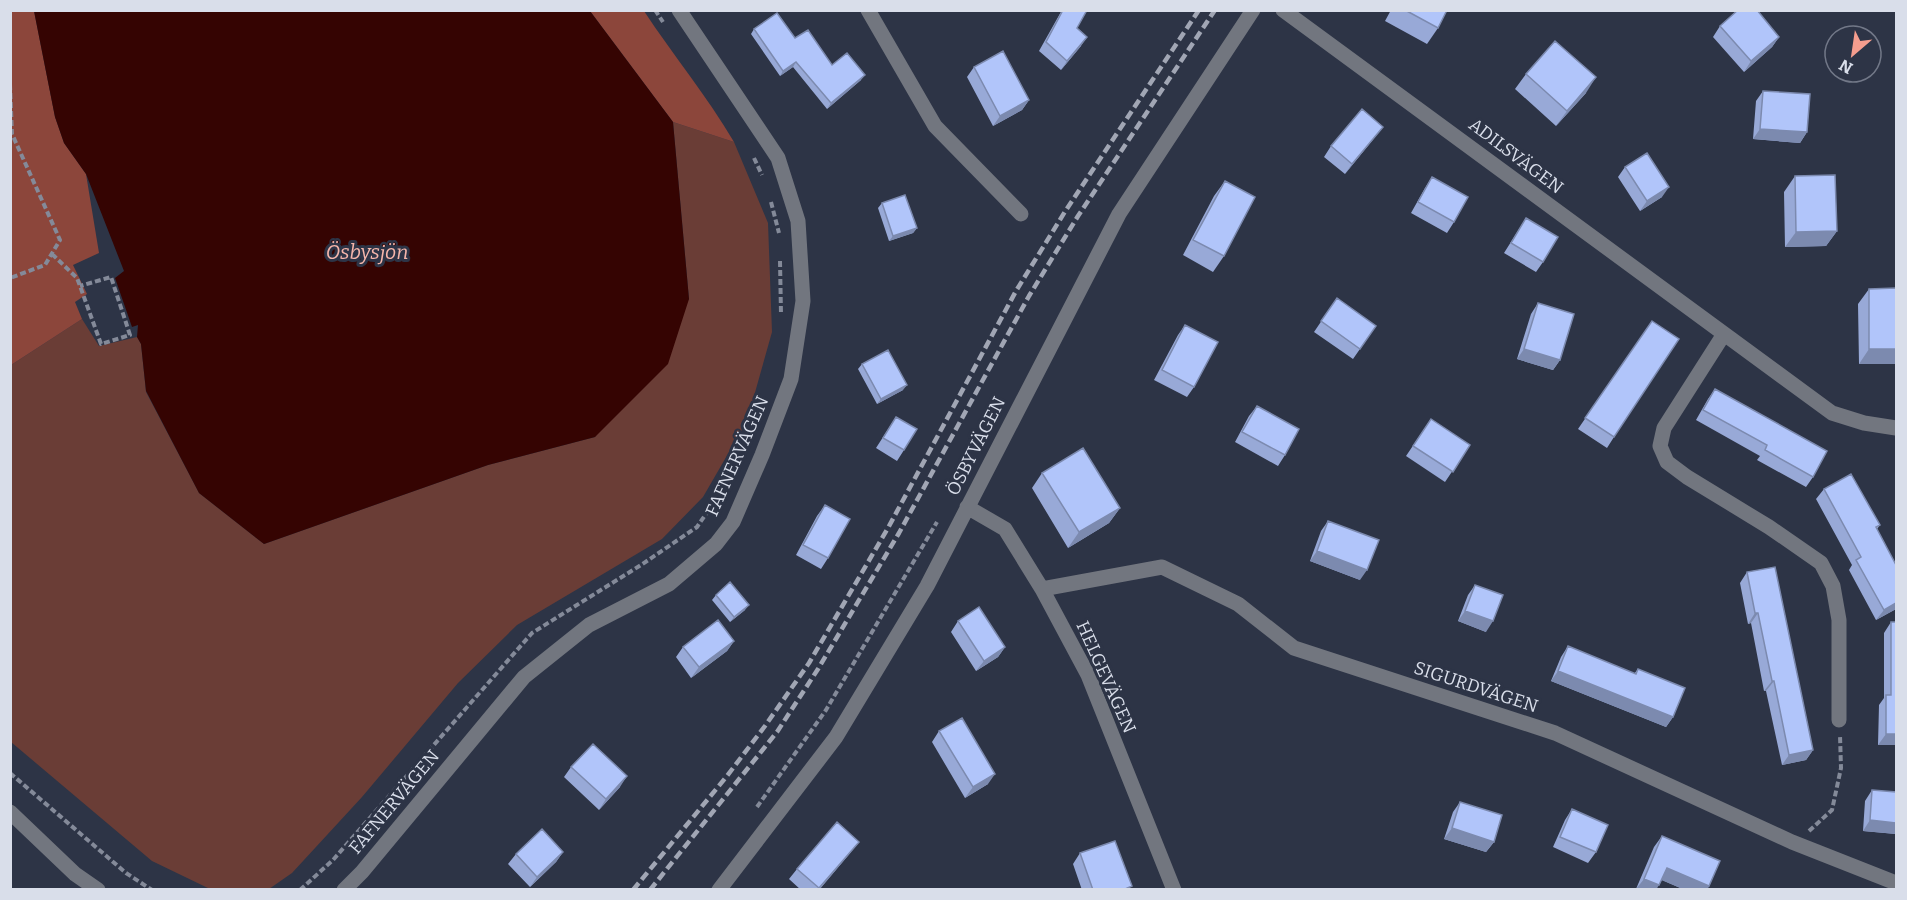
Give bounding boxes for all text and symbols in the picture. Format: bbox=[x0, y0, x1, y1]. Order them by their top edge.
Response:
north arrow bbox=[1823, 24, 1883, 84]
text: N bbox=[1836, 55, 1856, 78]
street label: ADILSVÄGEN bbox=[1465, 113, 1567, 199]
water label: Ösbysjön bbox=[326, 240, 408, 265]
street label: FAFNERVÄGEN bbox=[701, 393, 773, 519]
street label: ÖSBYVÄGEN bbox=[942, 393, 1010, 499]
street label: HELGEVÄGEN bbox=[1071, 617, 1141, 737]
street label: SIGURDVÄGEN bbox=[1411, 657, 1541, 717]
street label: FAFNERVÄGEN bbox=[344, 746, 444, 858]

